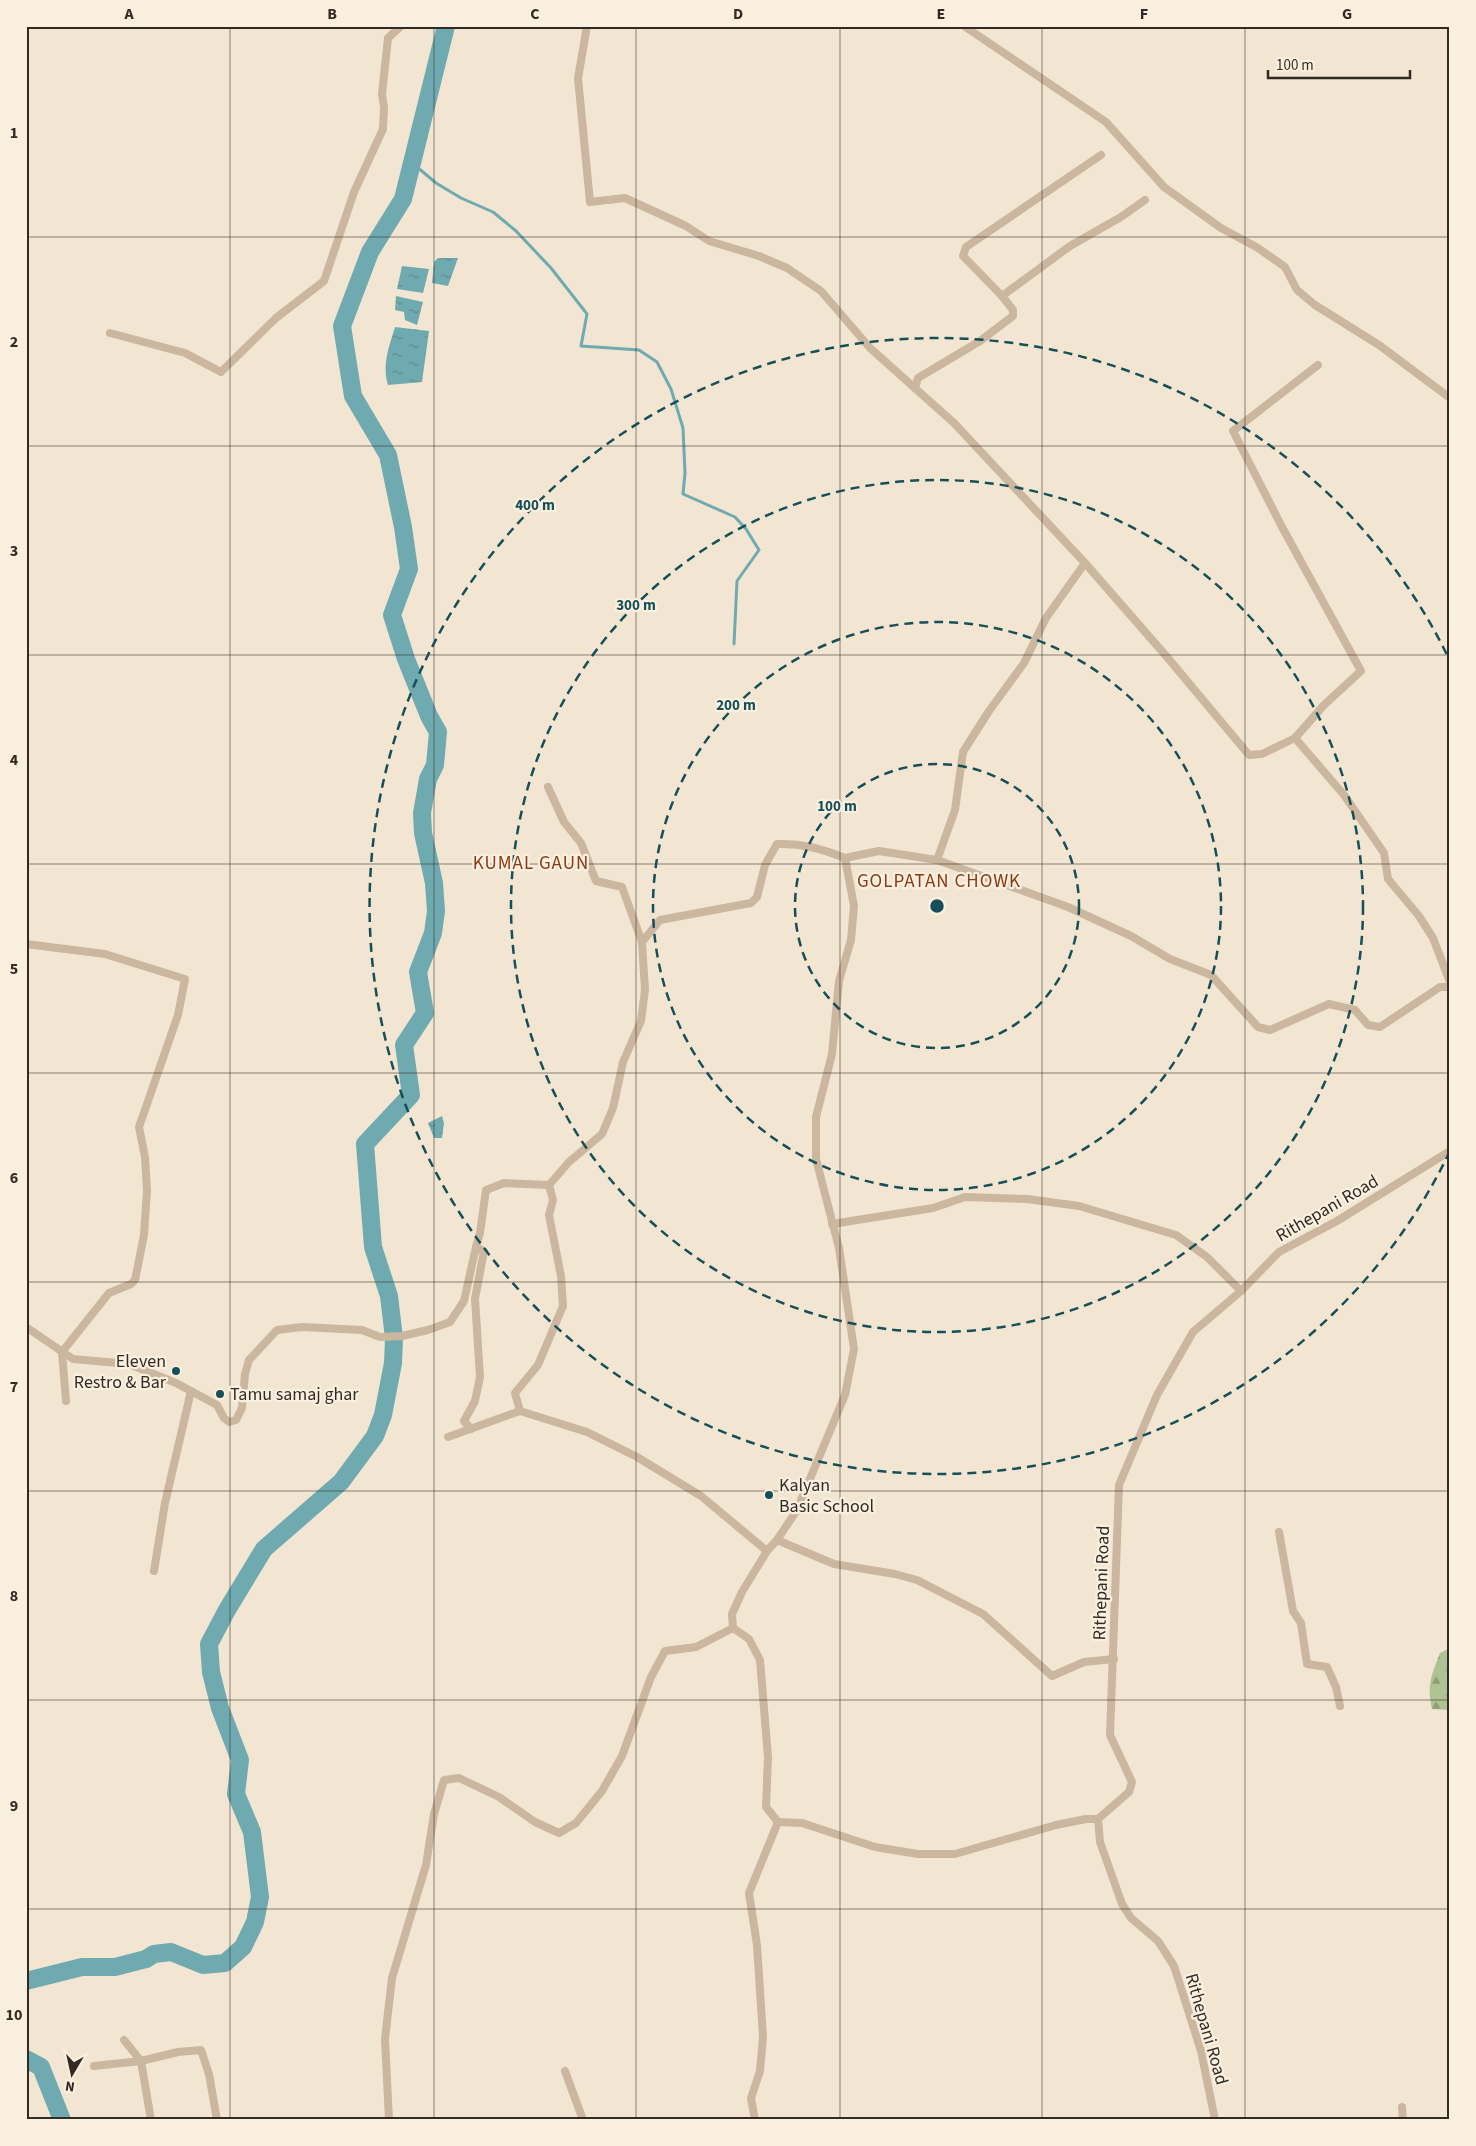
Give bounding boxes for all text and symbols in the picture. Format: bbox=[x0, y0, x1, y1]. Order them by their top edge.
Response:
text: A bbox=[123, 3, 134, 25]
text: B bbox=[327, 3, 337, 25]
text: C bbox=[530, 3, 540, 25]
text: D bbox=[733, 3, 743, 25]
text: E bbox=[937, 3, 945, 25]
text: F bbox=[1140, 3, 1148, 25]
text: G bbox=[1342, 3, 1352, 25]
scale bar bbox=[1268, 48, 1411, 80]
text: 100 m bbox=[1276, 55, 1314, 76]
text: 1 bbox=[10, 122, 18, 144]
text: 2 bbox=[10, 331, 18, 353]
text: 400 m bbox=[515, 495, 555, 516]
text: 3 bbox=[10, 540, 18, 562]
text: 300 m bbox=[616, 595, 656, 616]
text: 200 m bbox=[716, 695, 756, 716]
text: 4 bbox=[10, 749, 19, 771]
text: 100 m bbox=[817, 796, 857, 817]
district label: KUMAL GAUN bbox=[473, 850, 589, 877]
district label: GOLPATAN CHOWK bbox=[857, 868, 1021, 895]
centre of rings bbox=[928, 897, 946, 915]
text: 5 bbox=[10, 958, 18, 980]
text: 6 bbox=[10, 1167, 18, 1189]
street label: Rithepani Road bbox=[1271, 1169, 1383, 1248]
place label: Eleven Restro & Bar bbox=[74, 1349, 167, 1395]
marker: Eleven Restro & Bar bbox=[170, 1365, 182, 1377]
text: 7 bbox=[10, 1376, 18, 1398]
place label: Tamu samaj ghar bbox=[230, 1382, 359, 1407]
marker: Tamu samaj ghar bbox=[214, 1388, 226, 1400]
place label: Kalyan Basic School bbox=[779, 1473, 874, 1519]
marker: Kalyan Basic School bbox=[763, 1489, 775, 1501]
street label: Rithepani Road bbox=[1087, 1525, 1116, 1641]
text: 8 bbox=[10, 1585, 18, 1607]
text: 9 bbox=[10, 1795, 18, 1817]
street label: Rithepani Road bbox=[1179, 1971, 1234, 2088]
text: 10 bbox=[6, 2004, 22, 2026]
north arrow bbox=[48, 2048, 98, 2098]
text: N bbox=[64, 2075, 76, 2096]

